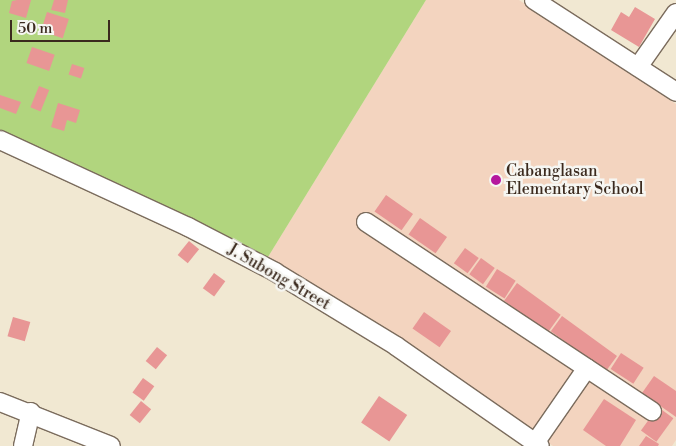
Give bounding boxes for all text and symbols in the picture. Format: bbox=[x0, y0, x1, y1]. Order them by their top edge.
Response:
scale bar bbox=[12, 10, 112, 42]
text: 50 m bbox=[18, 19, 52, 38]
place label: Cabanglasan Elementary School bbox=[506, 161, 643, 199]
marker: Cabanglasan Elementary School bbox=[490, 174, 502, 186]
street label: J. Subong Street bbox=[224, 240, 334, 314]

